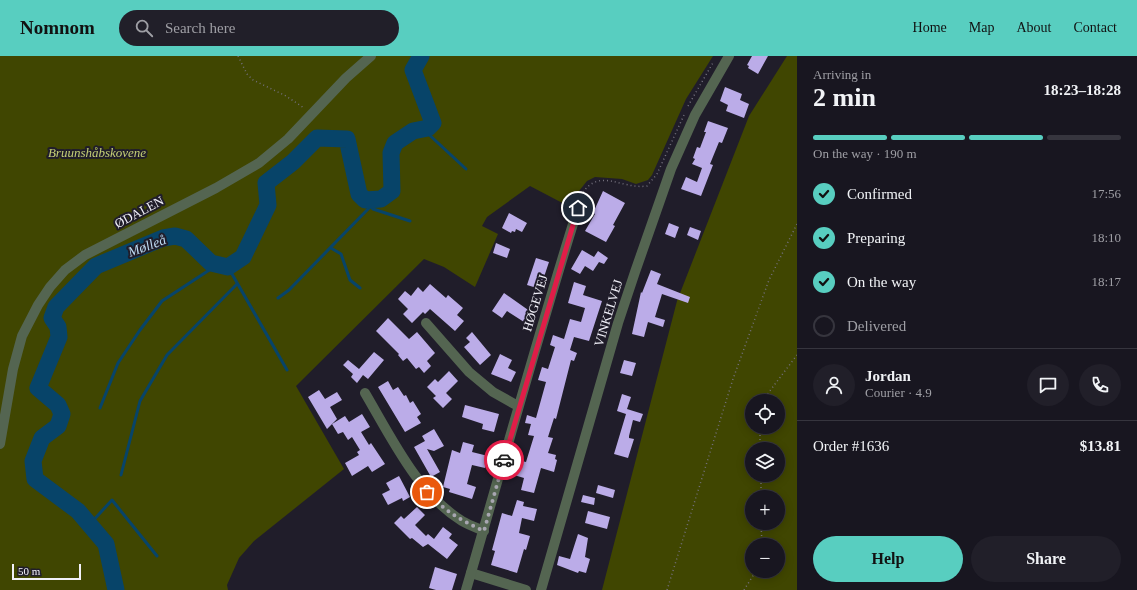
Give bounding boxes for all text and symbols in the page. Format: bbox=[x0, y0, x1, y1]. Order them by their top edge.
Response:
search box bbox=[119, 10, 399, 46]
text: Nomnom bbox=[20, 17, 95, 38]
icon: search bbox=[133, 17, 155, 39]
text: Search here bbox=[165, 20, 235, 36]
text: Home bbox=[913, 20, 947, 35]
text: Map bbox=[969, 20, 994, 35]
text: About bbox=[1016, 20, 1051, 35]
text: Contact bbox=[1073, 20, 1117, 35]
text: Arriving in bbox=[813, 67, 871, 82]
text: 18:23–18:28 bbox=[1044, 82, 1121, 98]
text: 2 min bbox=[813, 83, 876, 112]
park label: Bruunshåbskovene bbox=[48, 145, 146, 160]
text: On the way · 190 m bbox=[813, 146, 917, 161]
icon: check bbox=[813, 183, 835, 205]
text: Confirmed bbox=[847, 186, 912, 202]
text: 17:56 bbox=[1091, 186, 1121, 201]
pin bbox=[561, 191, 595, 225]
street label: ØDALEN bbox=[112, 193, 167, 231]
icon: home bbox=[567, 197, 589, 219]
icon: check bbox=[813, 227, 835, 249]
text: Preparing bbox=[847, 230, 905, 246]
text: 18:10 bbox=[1091, 230, 1121, 245]
water label: Mølleå bbox=[125, 232, 168, 260]
icon: check bbox=[813, 271, 835, 293]
street label: HØGEVEJ bbox=[519, 273, 551, 333]
text: On the way bbox=[847, 274, 916, 290]
text: 18:17 bbox=[1091, 274, 1121, 289]
street label: VINKELVEJ bbox=[591, 278, 625, 348]
text: Delivered bbox=[847, 318, 906, 334]
button: person bbox=[813, 364, 855, 406]
button: chat bbox=[1027, 364, 1069, 406]
button: phone bbox=[1079, 364, 1121, 406]
text: Jordan bbox=[865, 368, 911, 384]
text: Courier · 4.9 bbox=[865, 385, 932, 400]
map controls bbox=[745, 394, 785, 578]
button: locate bbox=[745, 394, 785, 434]
text: Order #1636 bbox=[813, 438, 889, 454]
text: $13.81 bbox=[1080, 438, 1121, 454]
courier bbox=[484, 440, 524, 480]
button: layers bbox=[745, 442, 785, 482]
icon: car bbox=[493, 449, 515, 471]
pin bbox=[410, 475, 444, 509]
icon: bag bbox=[416, 481, 438, 503]
button: + bbox=[745, 490, 785, 530]
button: Help bbox=[813, 536, 963, 582]
button: Share bbox=[971, 536, 1121, 582]
button: − bbox=[745, 538, 785, 578]
scale bar bbox=[12, 562, 81, 581]
text: 50 m bbox=[18, 565, 40, 577]

